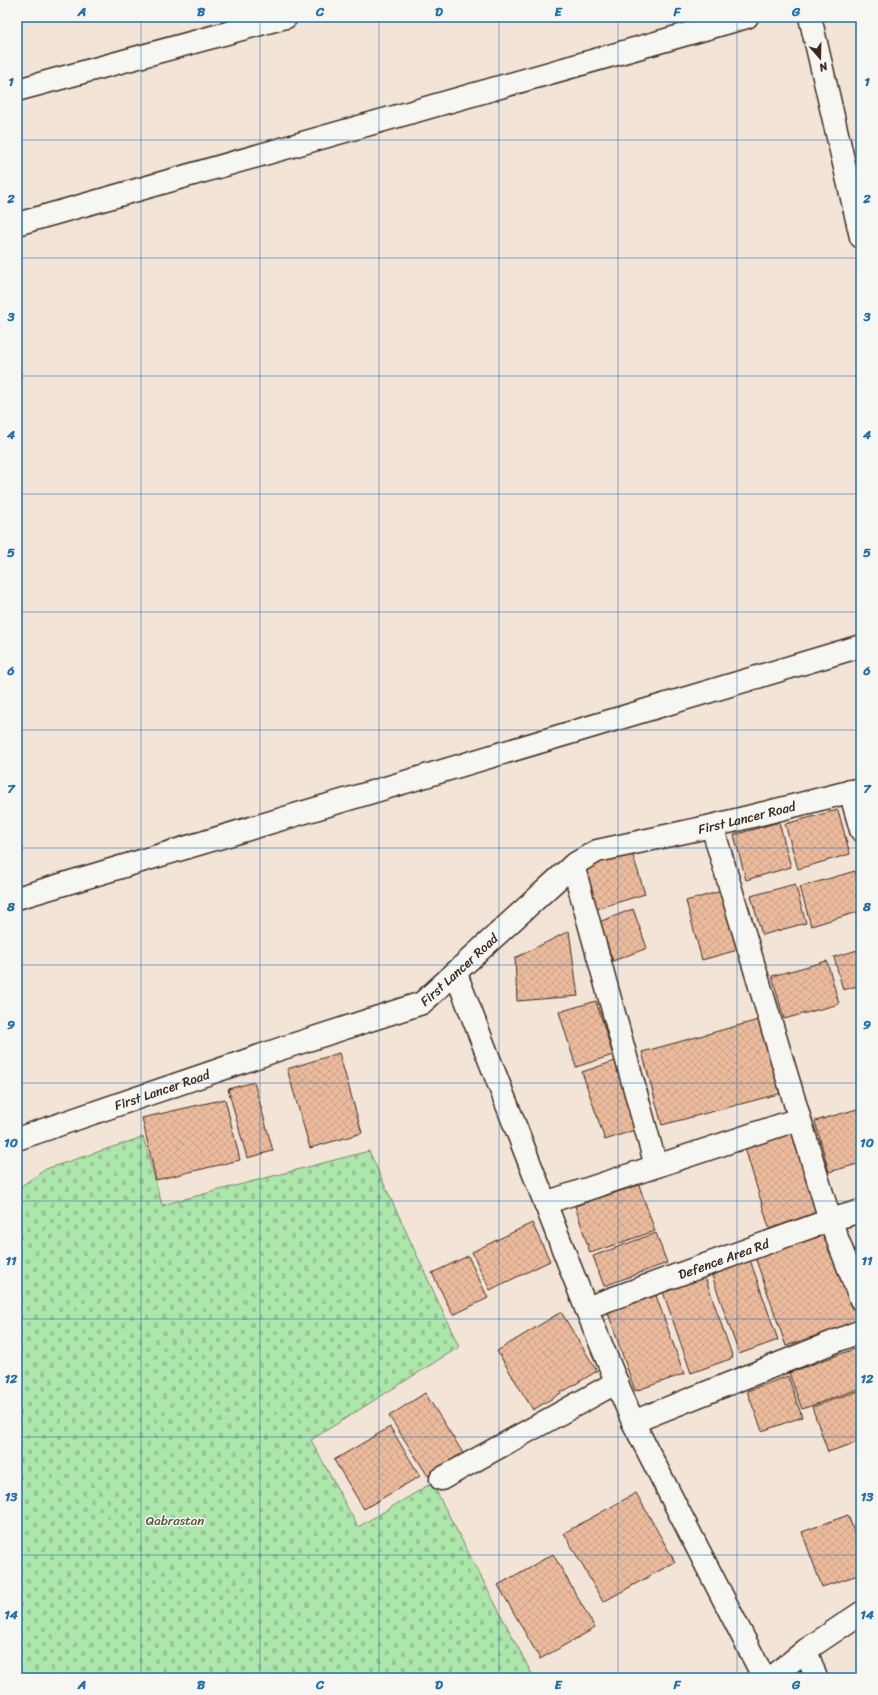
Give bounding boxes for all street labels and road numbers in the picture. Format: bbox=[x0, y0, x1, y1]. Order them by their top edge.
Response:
street label: First Lancer Road bbox=[696, 794, 799, 841]
street label: First Lancer Road bbox=[415, 927, 504, 1012]
street label: First Lancer Road bbox=[111, 1063, 214, 1117]
street label: Defence Area Rd bbox=[675, 1232, 773, 1286]

